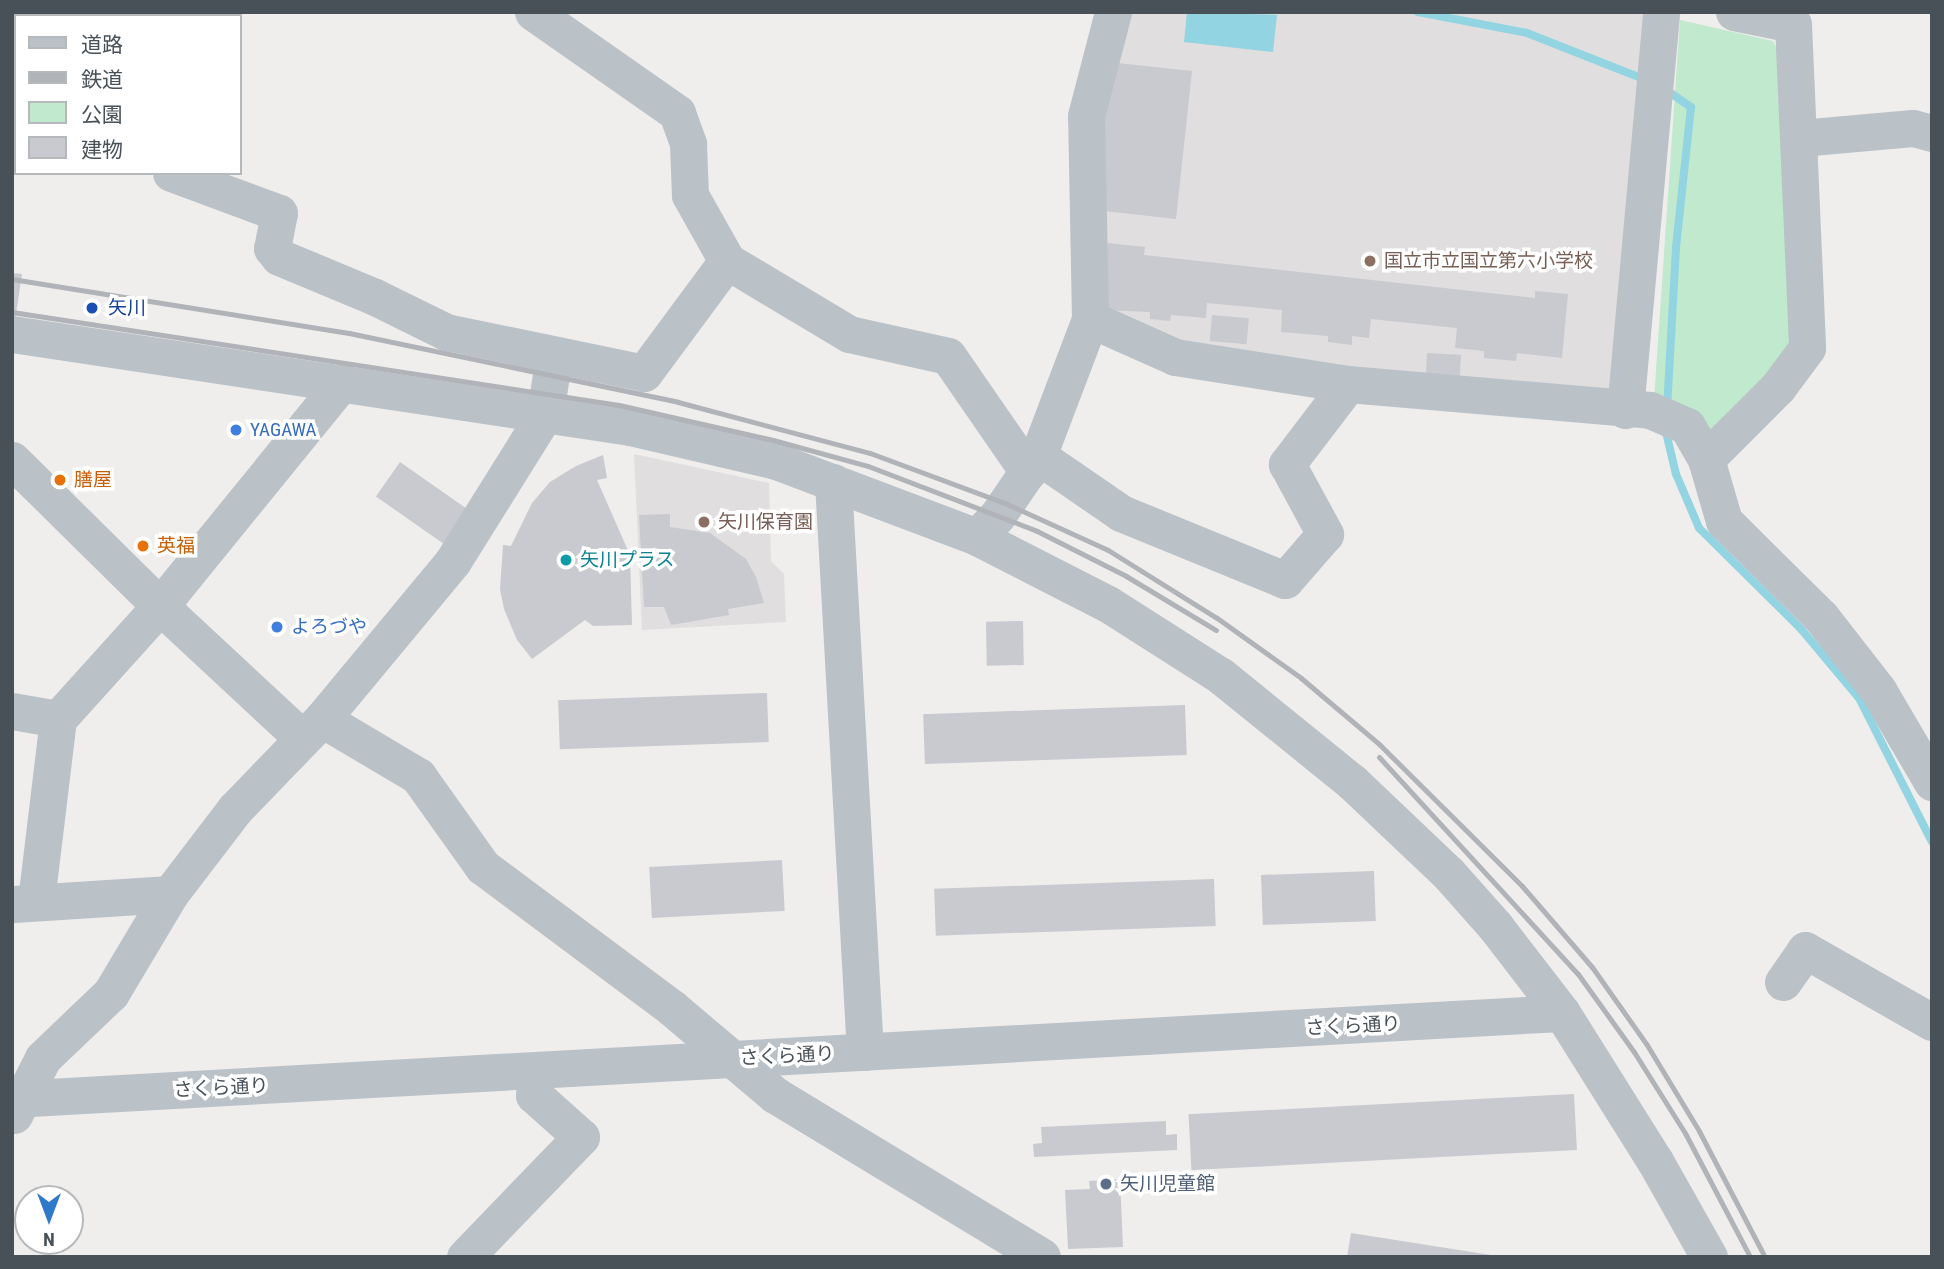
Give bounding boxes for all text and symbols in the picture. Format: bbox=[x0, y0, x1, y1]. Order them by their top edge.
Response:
legend bbox=[14, 14, 242, 175]
text: 道路 bbox=[81, 33, 123, 57]
text: 鉄道 bbox=[81, 68, 123, 92]
text: 公園 bbox=[81, 103, 123, 127]
text: 建物 bbox=[81, 138, 123, 162]
place label: 国立市立国立第六小学校 bbox=[1384, 250, 1593, 272]
marker: 国立市立国立第六小学校 bbox=[1362, 253, 1378, 269]
place label: 矢川 bbox=[108, 297, 146, 319]
marker: 矢川 bbox=[82, 298, 102, 318]
place label: YAGAWA bbox=[250, 419, 317, 441]
marker: YAGAWA bbox=[228, 422, 244, 438]
place label: 膳屋 bbox=[74, 469, 112, 491]
marker: 膳屋 bbox=[52, 472, 68, 488]
place label: 矢川保育園 bbox=[718, 511, 813, 533]
marker: 矢川保育園 bbox=[696, 514, 712, 530]
place label: 英福 bbox=[157, 535, 195, 557]
marker: 英福 bbox=[135, 538, 151, 554]
place label: 矢川プラス bbox=[580, 549, 675, 571]
marker: 矢川プラス bbox=[558, 552, 574, 568]
place label: よろづや bbox=[291, 616, 367, 638]
marker: よろづや bbox=[269, 619, 285, 635]
street label: さくら通り bbox=[1305, 1012, 1401, 1040]
street label: さくら通り bbox=[739, 1042, 835, 1070]
street label: さくら通り bbox=[173, 1074, 269, 1102]
place label: 矢川児童館 bbox=[1120, 1173, 1215, 1195]
marker: 矢川児童館 bbox=[1098, 1176, 1114, 1192]
north arrow bbox=[14, 1185, 84, 1255]
text: N bbox=[43, 1228, 55, 1251]

